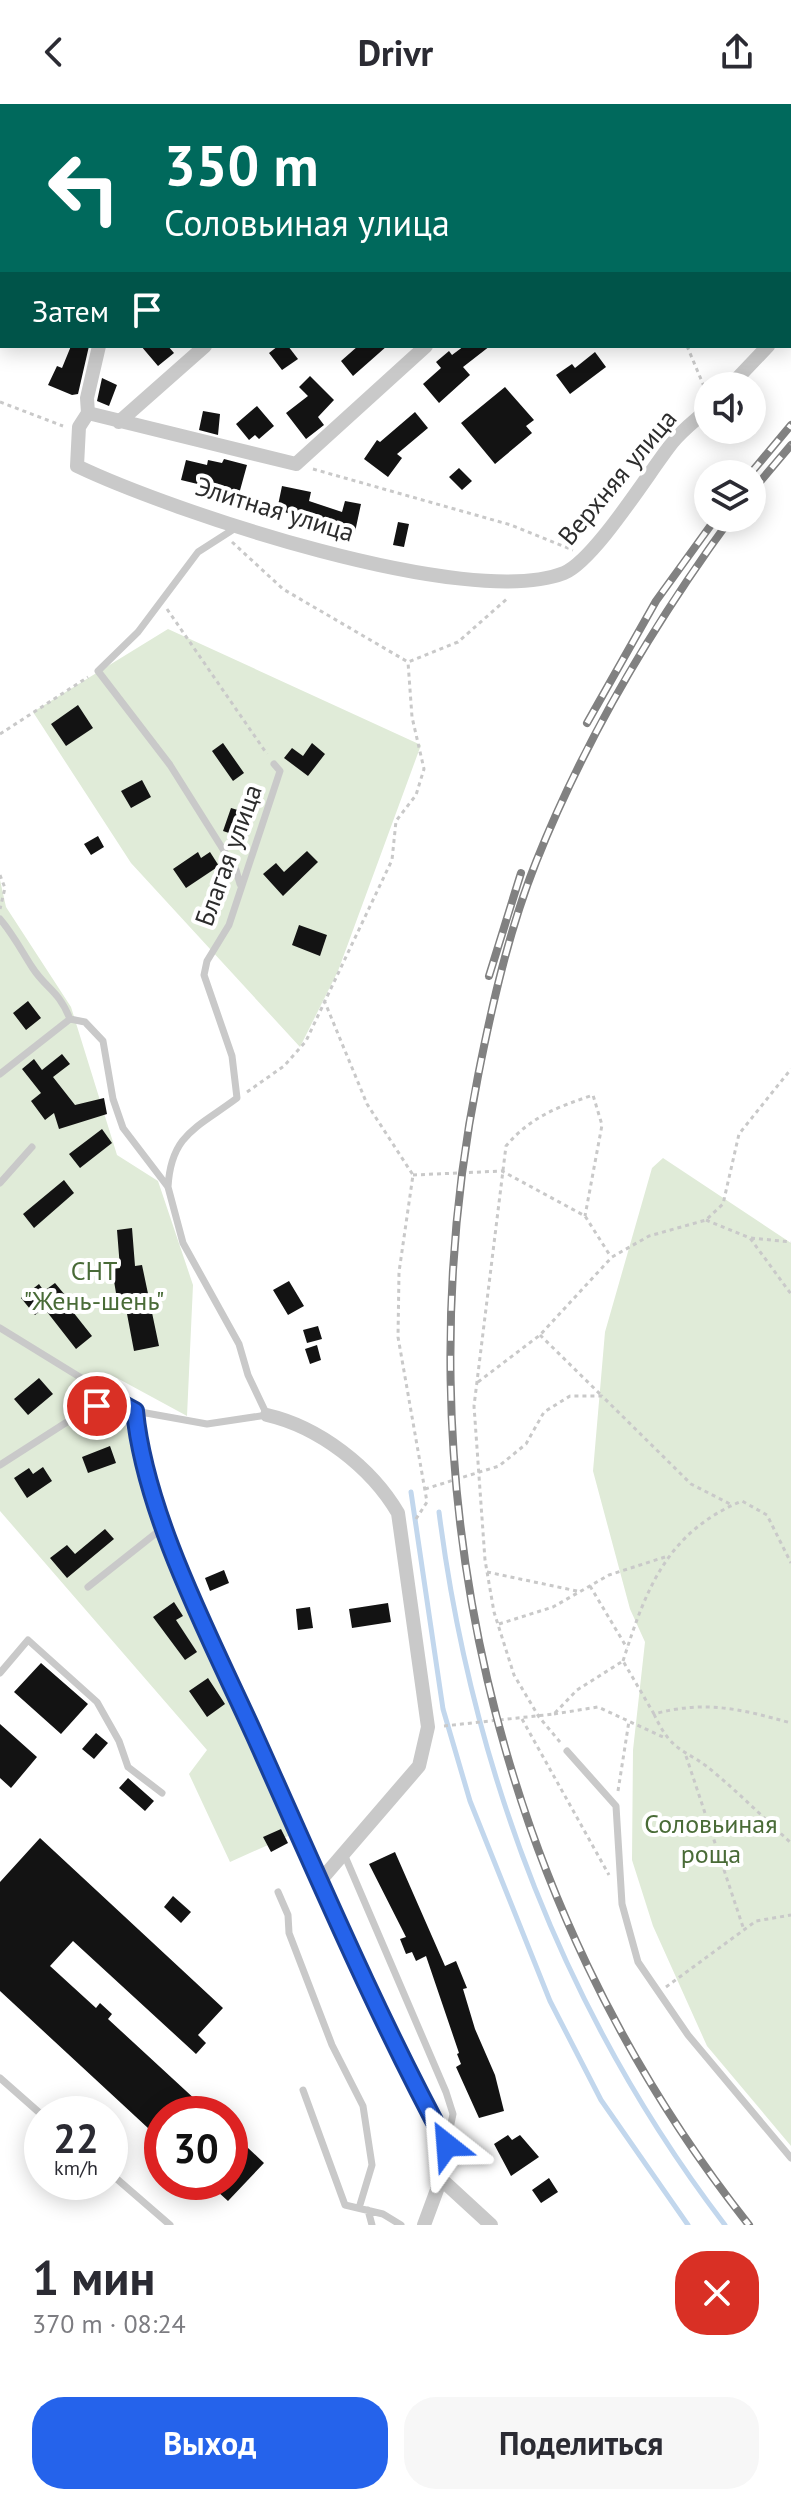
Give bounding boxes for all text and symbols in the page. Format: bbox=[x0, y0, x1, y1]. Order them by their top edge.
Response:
text: Drivr bbox=[358, 29, 433, 76]
icon: back bbox=[32, 30, 76, 74]
icon: share bbox=[715, 30, 759, 74]
text: 350 m bbox=[164, 129, 319, 201]
icon: left bbox=[32, 136, 136, 240]
text: Соловьиная улица bbox=[164, 199, 450, 246]
icon: arrive bbox=[125, 288, 169, 332]
text: Затем bbox=[32, 291, 109, 330]
map controls bbox=[694, 372, 766, 532]
button: sound bbox=[694, 372, 766, 444]
street label: Верхняя улица bbox=[551, 402, 683, 552]
button: layers bbox=[694, 460, 766, 532]
street label: Элитная улица bbox=[192, 469, 358, 549]
street label: Благая улица bbox=[187, 780, 269, 930]
park label: СНТ "Жень-шень" bbox=[24, 1254, 164, 1317]
pin bbox=[63, 1372, 131, 1440]
icon: arrive bbox=[75, 1384, 119, 1428]
park label: Соловьиная роща bbox=[644, 1807, 778, 1870]
speed limit sign: 30 bbox=[144, 2096, 248, 2200]
position arrow bbox=[405, 2103, 489, 2187]
text: 22 bbox=[53, 2112, 99, 2164]
text: km/h bbox=[54, 2155, 98, 2181]
text: 1 мин bbox=[32, 2246, 155, 2308]
button: close bbox=[675, 2251, 759, 2335]
text: 370 m · 08:24 bbox=[32, 2307, 186, 2340]
button: Выход bbox=[32, 2397, 388, 2489]
button: Поделиться bbox=[404, 2397, 759, 2489]

